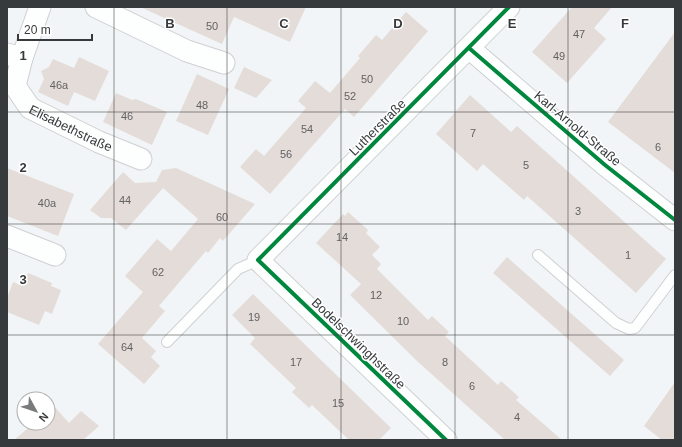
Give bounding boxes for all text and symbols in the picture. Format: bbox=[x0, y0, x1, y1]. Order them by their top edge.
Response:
scale bar bbox=[18, 16, 92, 42]
text: B bbox=[165, 16, 175, 31]
text: C bbox=[279, 16, 289, 31]
text: D bbox=[393, 16, 403, 31]
text: E bbox=[508, 16, 517, 31]
text: F bbox=[621, 16, 629, 31]
house number: 50 bbox=[206, 20, 218, 32]
text: 20 m bbox=[24, 23, 51, 37]
house number: 47 bbox=[573, 28, 585, 40]
text: 1 bbox=[19, 48, 27, 63]
house number: 49 bbox=[553, 50, 565, 62]
house number: 50 bbox=[361, 73, 373, 85]
house number: 46a bbox=[50, 79, 69, 91]
street label: Karl-Arnold-Straße bbox=[531, 88, 624, 169]
house number: 52 bbox=[344, 90, 356, 102]
street label: Lutherstraße bbox=[346, 96, 409, 159]
house number: 48 bbox=[196, 99, 208, 111]
street label: Elisabethstraße bbox=[27, 102, 114, 155]
house number: 46 bbox=[121, 110, 133, 122]
house number: 54 bbox=[301, 123, 313, 135]
house number: 7 bbox=[470, 127, 476, 139]
house number: 6 bbox=[655, 141, 661, 153]
house number: 56 bbox=[280, 148, 292, 160]
house number: 5 bbox=[523, 159, 529, 171]
text: 2 bbox=[19, 160, 27, 175]
house number: 44 bbox=[119, 194, 131, 206]
house number: 40a bbox=[38, 197, 57, 209]
house number: 3 bbox=[575, 205, 581, 217]
house number: 60 bbox=[216, 211, 228, 223]
house number: 14 bbox=[336, 231, 348, 243]
house number: 1 bbox=[625, 249, 631, 261]
house number: 62 bbox=[152, 266, 164, 278]
text: 3 bbox=[19, 272, 27, 287]
house number: 12 bbox=[370, 289, 382, 301]
street label: Bodelschwinghstraße bbox=[309, 295, 409, 392]
house number: 19 bbox=[248, 311, 260, 323]
house number: 10 bbox=[397, 315, 409, 327]
house number: 64 bbox=[121, 341, 133, 353]
house number: 17 bbox=[290, 356, 302, 368]
house number: 8 bbox=[442, 356, 448, 368]
house number: 6 bbox=[469, 380, 475, 392]
north arrow bbox=[16, 391, 56, 431]
house number: 15 bbox=[332, 397, 344, 409]
text: N bbox=[36, 411, 51, 424]
house number: 4 bbox=[514, 411, 520, 423]

